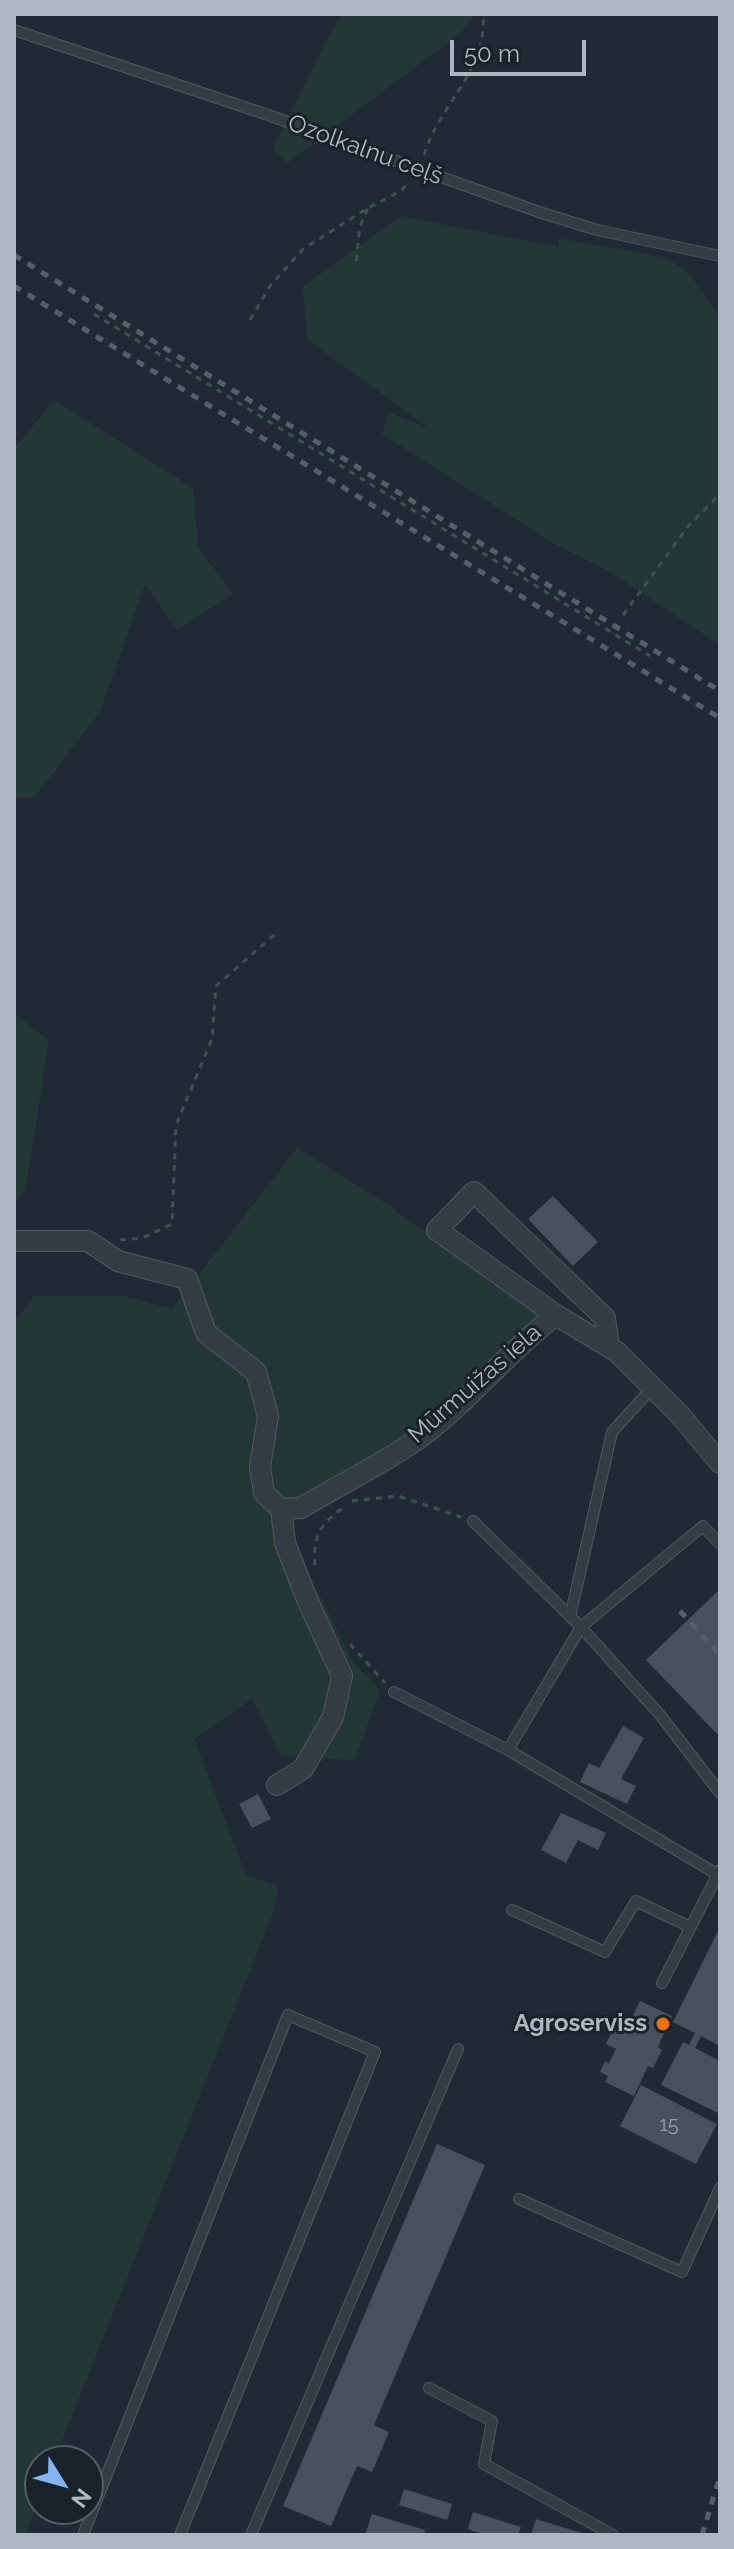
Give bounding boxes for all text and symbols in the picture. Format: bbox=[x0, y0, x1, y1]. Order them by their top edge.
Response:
scale bar bbox=[454, 24, 590, 74]
text: 50 m bbox=[464, 39, 520, 68]
street label: Ozolkalnu ceļš bbox=[284, 109, 446, 191]
street label: Mūrmuižas iela bbox=[403, 1318, 547, 1450]
place label: Agroserviss bbox=[514, 2010, 647, 2038]
marker: Agroserviss bbox=[654, 2015, 672, 2033]
house number: 15 bbox=[659, 2113, 679, 2137]
north arrow bbox=[24, 2445, 104, 2525]
text: N bbox=[66, 2484, 97, 2513]

